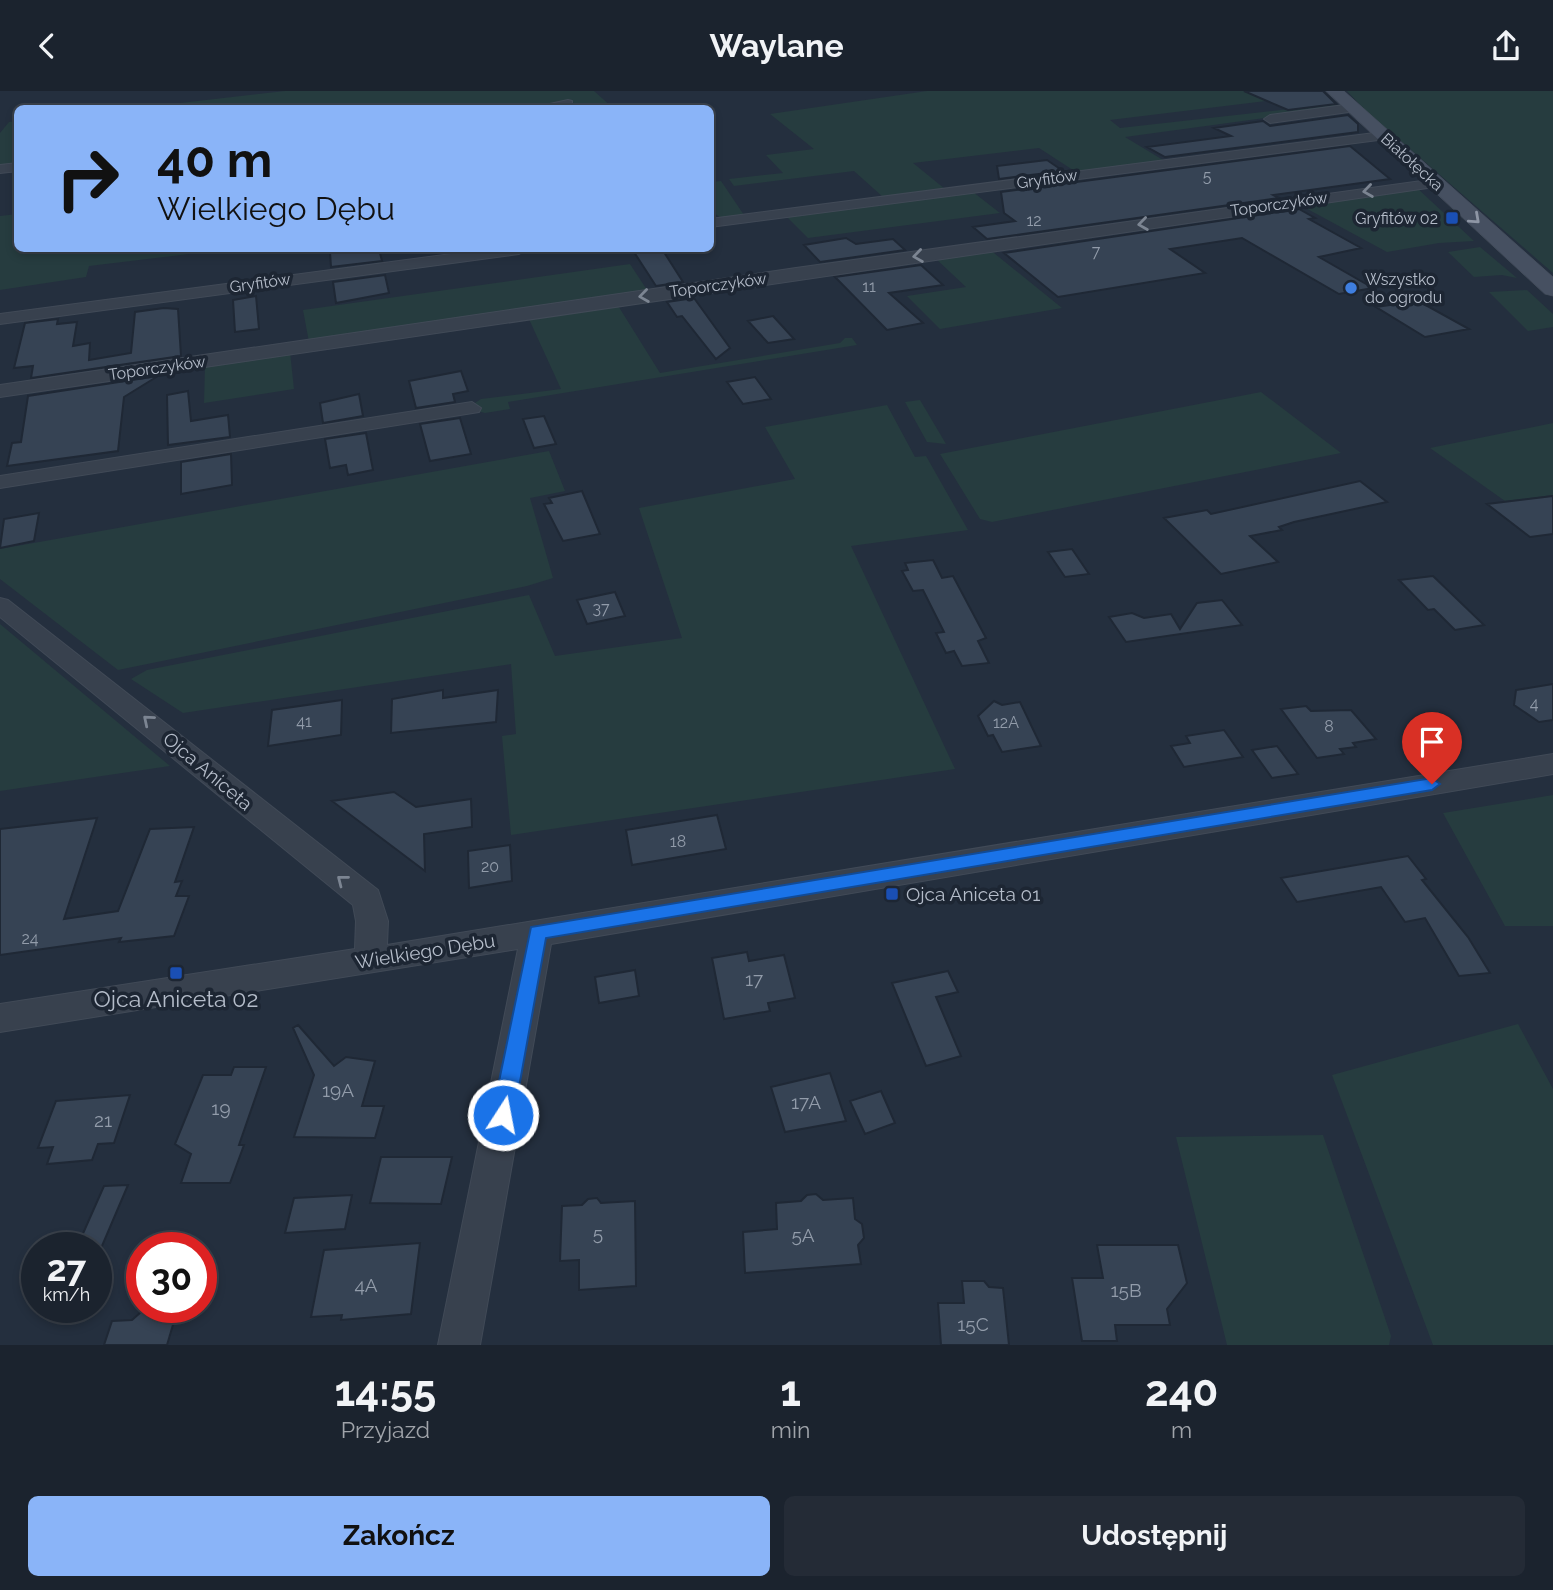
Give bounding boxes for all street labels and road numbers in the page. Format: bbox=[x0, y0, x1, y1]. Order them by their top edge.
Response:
street label: Białołęcka bbox=[1377, 129, 1447, 195]
street label: Gryfitów bbox=[1015, 165, 1079, 193]
street label: Toporczyków bbox=[1229, 188, 1329, 220]
street label: Gryfitów bbox=[228, 269, 292, 297]
street label: Toporczyków bbox=[668, 269, 768, 301]
street label: Toporczyków bbox=[107, 352, 207, 384]
street label: Ojca Aniceta bbox=[159, 727, 257, 815]
street label: Wielkiego Dębu bbox=[353, 929, 497, 973]

